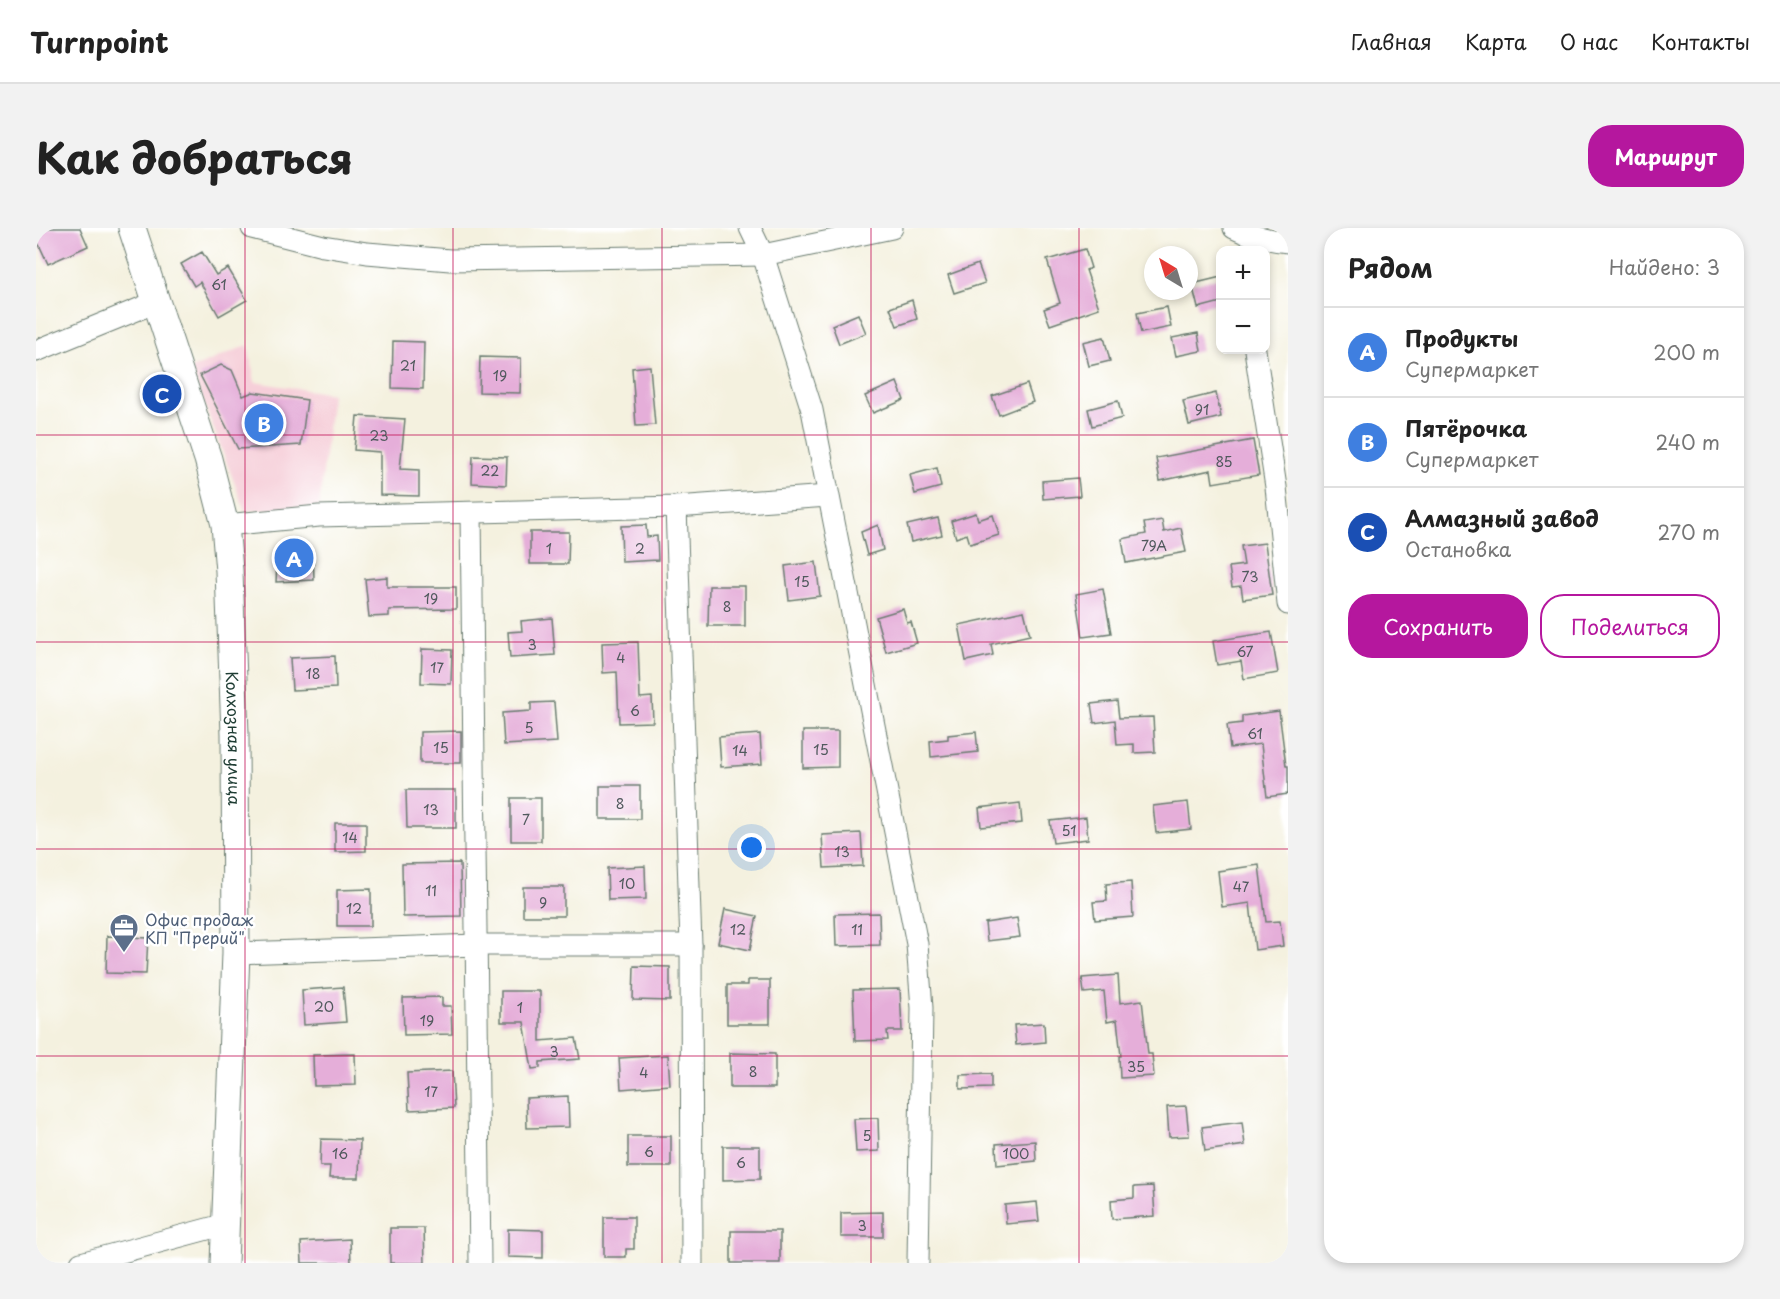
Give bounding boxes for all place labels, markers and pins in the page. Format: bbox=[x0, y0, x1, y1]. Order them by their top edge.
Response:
pin: C bbox=[142, 372, 182, 416]
pin: B bbox=[244, 400, 284, 446]
pin: A bbox=[274, 536, 314, 580]
place label: Офис продаж КП "Прерий" bbox=[145, 907, 254, 949]
office icon: Офис продаж КП "Прерий" bbox=[108, 912, 140, 954]

